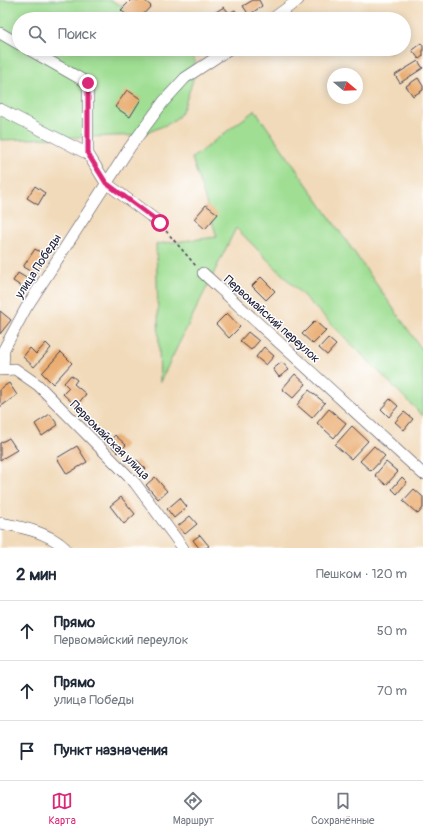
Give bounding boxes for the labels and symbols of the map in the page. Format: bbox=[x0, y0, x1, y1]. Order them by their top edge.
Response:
north arrow bbox=[327, 68, 363, 104]
route end bbox=[79, 74, 97, 92]
route start bbox=[151, 214, 169, 232]
street label: улица Победы bbox=[11, 231, 65, 302]
street label: Первомайский переулок bbox=[221, 272, 323, 366]
street label: Первомайская улица bbox=[67, 397, 153, 484]

